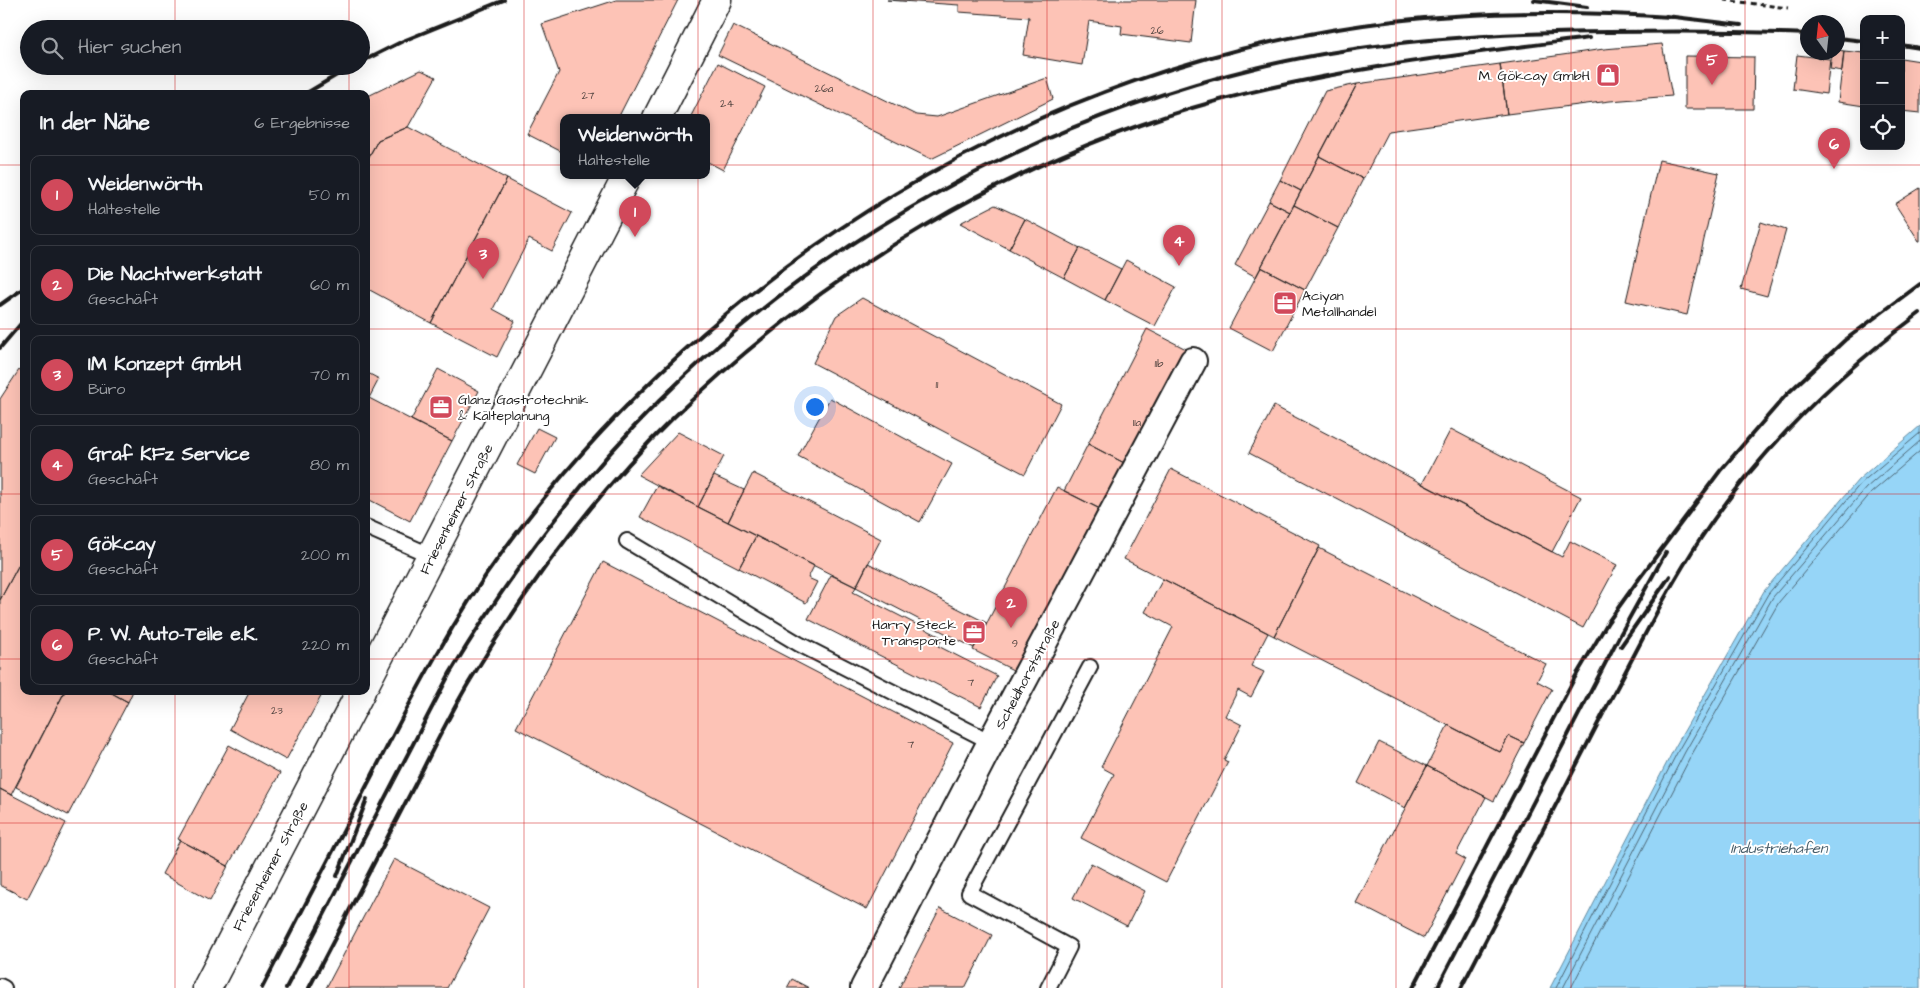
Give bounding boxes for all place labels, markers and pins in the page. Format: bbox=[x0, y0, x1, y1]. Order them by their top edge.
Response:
pin: 5 bbox=[1696, 44, 1728, 85]
shop icon: M. Gökcay GmbH bbox=[1595, 62, 1621, 88]
place label: M. Gökcay GmbH bbox=[1478, 66, 1591, 86]
pin: 6 bbox=[1818, 128, 1850, 169]
pin: 1 bbox=[619, 196, 651, 237]
pin: 4 bbox=[1163, 225, 1195, 266]
pin: 3 bbox=[467, 238, 499, 279]
place label: Aciyan Metallhandel bbox=[1302, 286, 1376, 322]
office icon: Aciyan Metallhandel bbox=[1272, 290, 1298, 316]
place label: Glanz Gastrotechnik & Kälteplanung bbox=[458, 390, 589, 426]
office icon: Glanz Gastrotechnik & Kälteplanung bbox=[428, 394, 454, 420]
pin: 2 bbox=[995, 587, 1027, 628]
place label: Harry Steck Transporte bbox=[872, 615, 956, 651]
office icon: Harry Steck Transporte bbox=[961, 619, 987, 645]

